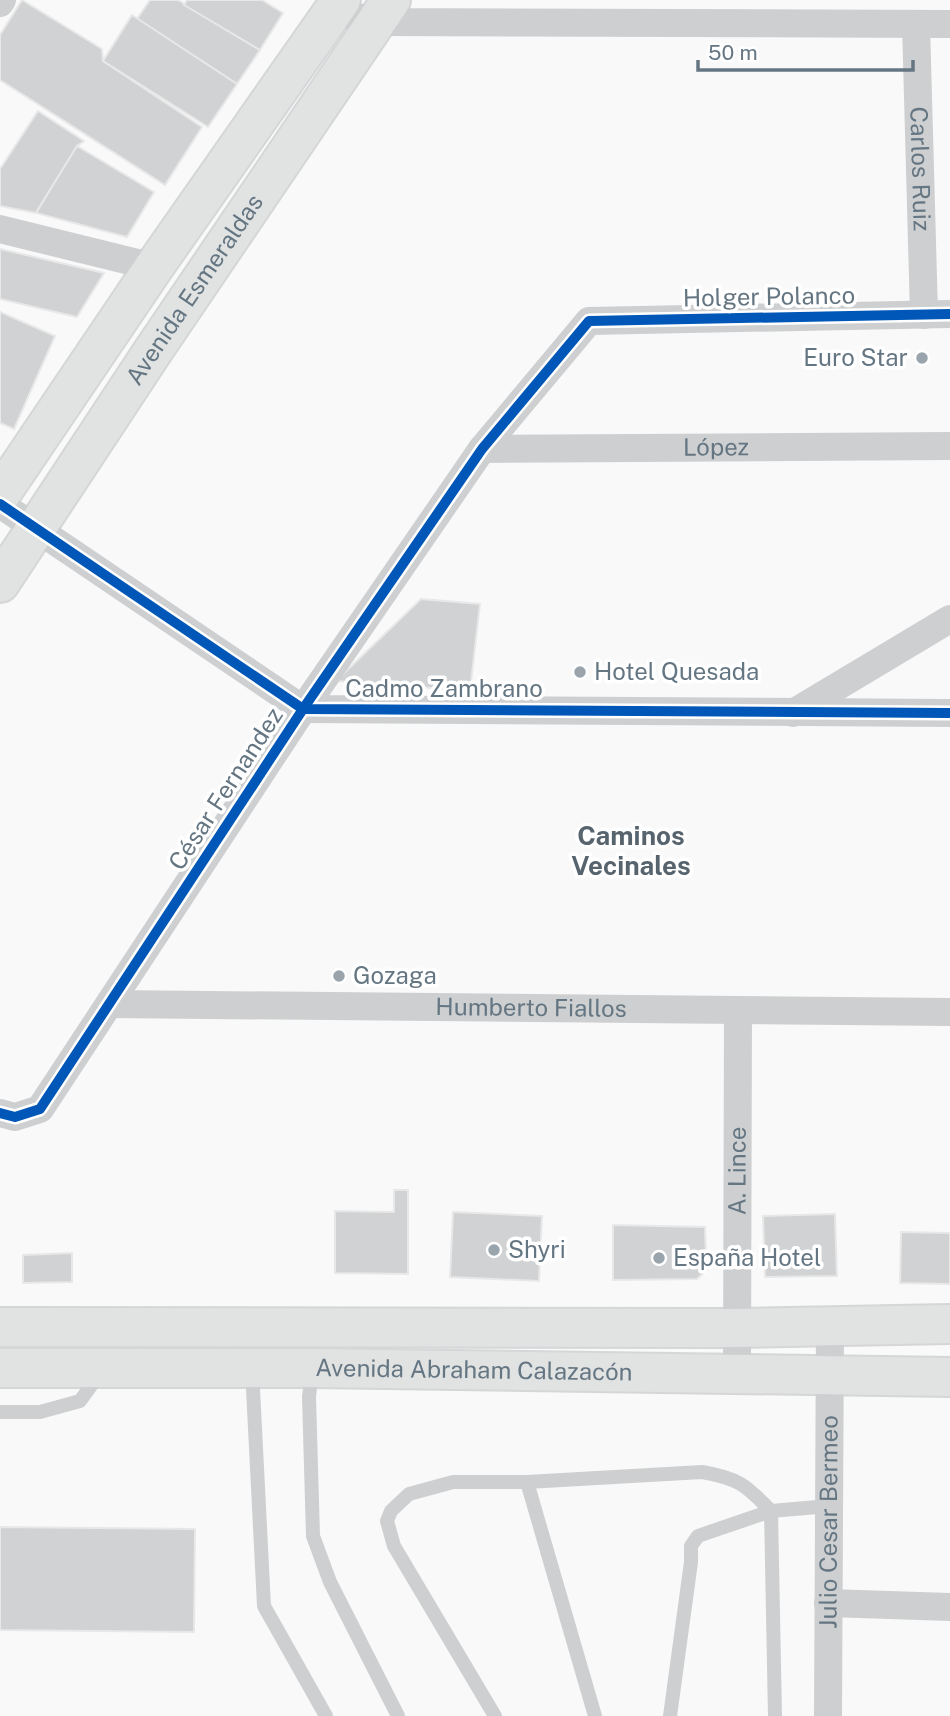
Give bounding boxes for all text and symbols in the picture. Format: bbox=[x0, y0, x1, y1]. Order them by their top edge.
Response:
scale bar bbox=[698, 28, 913, 72]
text: 50 m bbox=[708, 40, 758, 65]
street label: Carlos Ruiz bbox=[905, 106, 937, 232]
street label: Avenida Esmeraldas bbox=[120, 189, 268, 390]
street label: Holger Polanco bbox=[683, 281, 855, 312]
place label: Euro Star bbox=[803, 343, 908, 371]
marker: Euro Star bbox=[914, 350, 930, 366]
street label: López bbox=[683, 432, 749, 461]
place label: Hotel Quesada bbox=[594, 657, 759, 685]
marker: Hotel Quesada bbox=[572, 664, 588, 680]
street label: Cadmo Zambrano bbox=[345, 674, 543, 702]
street label: César Fernandez bbox=[162, 702, 288, 875]
district label: Caminos Vecinales bbox=[571, 820, 691, 881]
place label: Gozaga bbox=[353, 961, 437, 989]
marker: Gozaga bbox=[331, 968, 347, 984]
street label: Humberto Fiallos bbox=[435, 992, 627, 1022]
street label: A. Lince bbox=[722, 1127, 751, 1215]
place label: Shyri bbox=[508, 1235, 566, 1263]
marker: Shyri bbox=[486, 1242, 502, 1258]
place label: España Hotel bbox=[673, 1243, 821, 1271]
marker: España Hotel bbox=[651, 1250, 667, 1266]
street label: Avenida Abraham Calazacón bbox=[315, 1353, 633, 1386]
street label: Julio Cesar Bermeo bbox=[813, 1415, 843, 1629]

